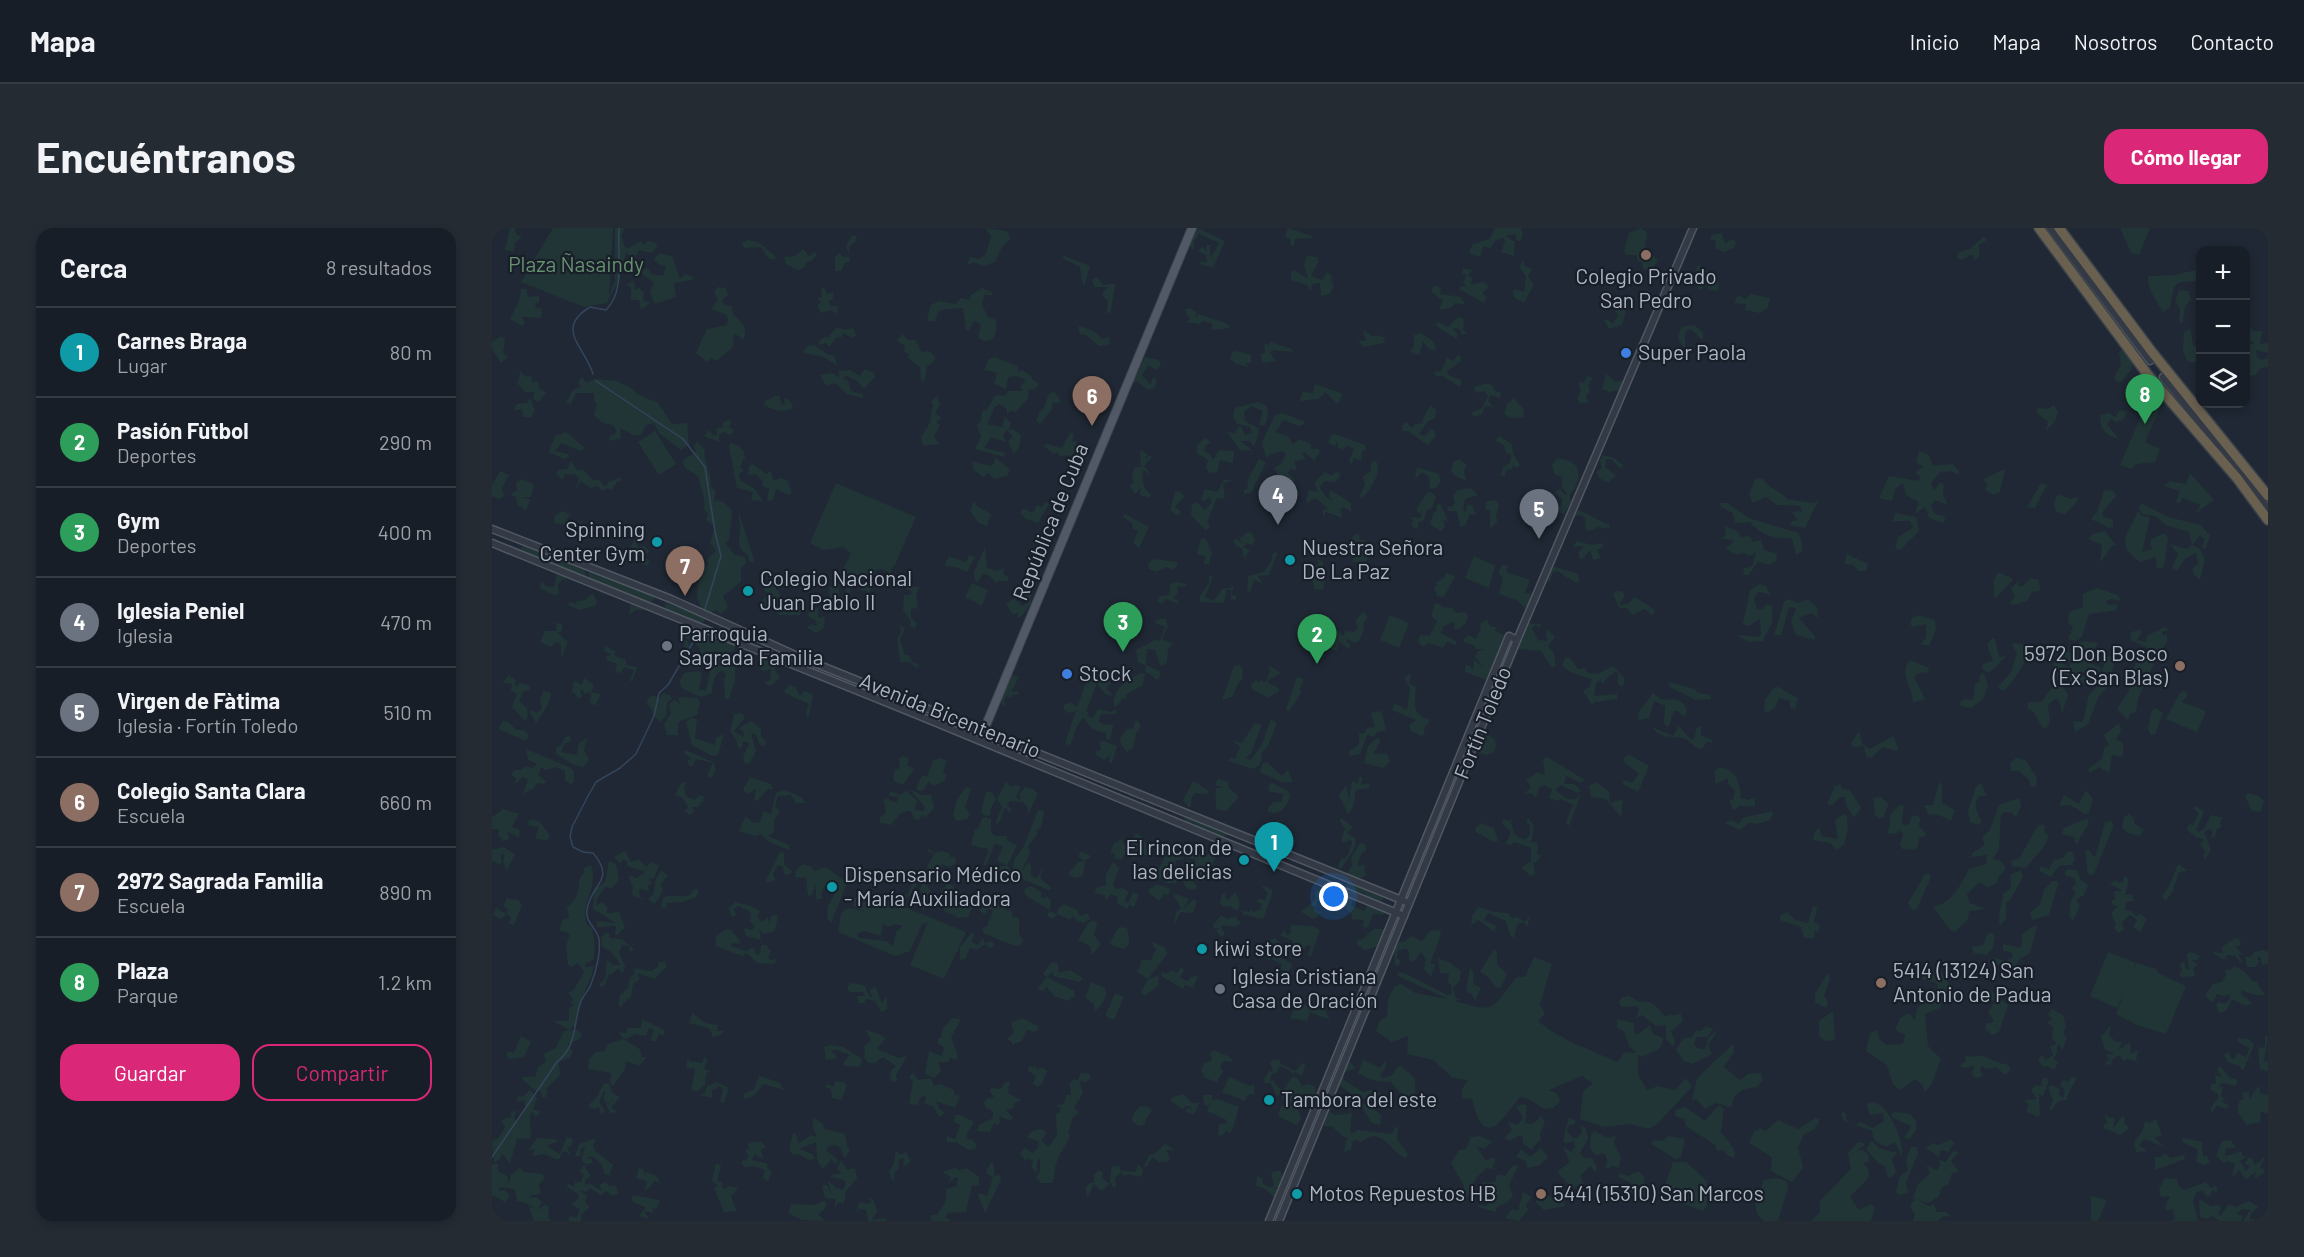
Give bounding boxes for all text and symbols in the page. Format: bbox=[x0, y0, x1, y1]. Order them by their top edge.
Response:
text: Mapa bbox=[30, 24, 96, 58]
text: Inicio bbox=[1910, 29, 1960, 54]
text: Mapa bbox=[1993, 29, 2041, 54]
text: Nosotros bbox=[2074, 29, 2157, 54]
text: Contacto bbox=[2190, 29, 2274, 54]
button: Cómo llegar bbox=[2104, 129, 2268, 184]
text: Encuéntranos bbox=[36, 131, 296, 181]
map controls bbox=[2196, 246, 2250, 408]
button: + bbox=[2196, 246, 2250, 300]
marker: Colegio Privado San Pedro bbox=[1639, 248, 1653, 262]
park label: Plaza Ñasaindy bbox=[508, 251, 644, 276]
text: Cerca bbox=[60, 252, 127, 283]
text: 8 resultados bbox=[326, 255, 432, 279]
place label: Colegio Privado San Pedro bbox=[1575, 263, 1717, 312]
button: − bbox=[2196, 300, 2250, 354]
text: Carnes Braga bbox=[117, 327, 247, 353]
place label: Super Paola bbox=[1638, 339, 1746, 364]
text: 1 bbox=[76, 340, 83, 364]
text: 80 m bbox=[390, 340, 432, 364]
marker: Super Paola bbox=[1619, 346, 1633, 360]
text: Lugar bbox=[117, 353, 167, 377]
button: layers bbox=[2196, 354, 2250, 408]
pin: 8 bbox=[2126, 374, 2164, 424]
pin: 6 bbox=[1072, 376, 1112, 426]
text: Pasión Fùtbol bbox=[117, 417, 249, 443]
text: 2 bbox=[74, 430, 85, 454]
text: 290 m bbox=[379, 430, 432, 454]
street label: República de Cuba bbox=[1007, 439, 1093, 604]
text: Deportes bbox=[117, 443, 196, 467]
pin: 4 bbox=[1258, 476, 1298, 525]
pin: 5 bbox=[1520, 490, 1558, 539]
text: Gym bbox=[117, 507, 160, 533]
place label: Spinning Center Gym bbox=[539, 516, 645, 565]
text: 3 bbox=[74, 520, 85, 544]
text: 400 m bbox=[378, 520, 432, 544]
text: Deportes bbox=[117, 533, 196, 557]
place label: Nuestra Señora De La Paz bbox=[1302, 534, 1443, 583]
marker: Spinning Center Gym bbox=[650, 535, 664, 549]
pin: 7 bbox=[666, 546, 704, 596]
marker: Nuestra Señora De La Paz bbox=[1283, 553, 1297, 567]
place label: Colegio Nacional Juan Pablo II bbox=[760, 565, 912, 614]
marker: Colegio Nacional Juan Pablo II bbox=[741, 584, 755, 598]
text: Iglesia Peniel bbox=[117, 597, 244, 623]
pin: 3 bbox=[1104, 602, 1142, 652]
text: 4 bbox=[73, 610, 86, 634]
text: 470 m bbox=[380, 610, 432, 634]
pin: 2 bbox=[1298, 614, 1336, 664]
place label: Parroquia Sagrada Familia bbox=[679, 620, 824, 669]
text: Iglesia bbox=[117, 623, 173, 647]
marker: Parroquia Sagrada Familia bbox=[660, 639, 674, 653]
place label: 5972 Don Bosco (Ex San Blas) bbox=[2024, 640, 2169, 689]
marker: 5972 Don Bosco (Ex San Blas) bbox=[2173, 659, 2187, 673]
place label: Stock bbox=[1079, 660, 1131, 685]
street label: Fortín Toledo bbox=[1448, 663, 1515, 782]
street label: Avenida Bicentenario bbox=[856, 667, 1045, 762]
marker: Stock bbox=[1060, 667, 1074, 681]
text: Vìrgen de Fàtima bbox=[117, 687, 280, 713]
text: 5 bbox=[74, 700, 85, 724]
text: 510 m bbox=[383, 700, 432, 724]
text: Iglesia · Fortín Toledo bbox=[117, 713, 298, 737]
text: Colegio Santa Clara bbox=[117, 777, 306, 803]
text: 6 bbox=[74, 790, 85, 814]
text: 660 m bbox=[380, 790, 432, 814]
text: Escuela bbox=[117, 803, 185, 827]
pin: 1 bbox=[1254, 822, 1294, 872]
place label: El rincon de las delicias bbox=[1126, 834, 1232, 883]
marker: El rincon de las delicias bbox=[1237, 853, 1251, 867]
place label: Dispensario Médico - María Auxiliadora bbox=[844, 861, 1021, 910]
text: 2972 Sagrada Familia bbox=[117, 867, 323, 893]
text: 7 bbox=[75, 880, 84, 904]
text: 890 m bbox=[379, 880, 432, 904]
marker: Dispensario Médico - María Auxiliadora bbox=[825, 880, 839, 894]
your location bbox=[1319, 882, 1348, 911]
text: Escuela bbox=[117, 893, 185, 917]
place label: kiwi store bbox=[1214, 935, 1302, 960]
marker: kiwi store bbox=[1195, 942, 1209, 956]
text: Plaza bbox=[117, 957, 169, 983]
place label: 5414 (13124) San Antonio de Padua bbox=[1893, 957, 2052, 1006]
place label: Iglesia Cristiana Casa de Oración bbox=[1232, 963, 1377, 1012]
text: 8 bbox=[74, 970, 85, 994]
text: 1.2 km bbox=[378, 970, 432, 994]
marker: 5414 (13124) San Antonio de Padua bbox=[1874, 976, 1888, 990]
marker: Iglesia Cristiana Casa de Oración bbox=[1213, 982, 1227, 996]
text: Parque bbox=[117, 983, 178, 1007]
button: Guardar bbox=[60, 1044, 240, 1101]
button: Compartir bbox=[252, 1044, 432, 1101]
place label: Tambora del este bbox=[1281, 1086, 1437, 1111]
marker: Tambora del este bbox=[1262, 1093, 1276, 1107]
place label: Motos Repuestos HB bbox=[1309, 1180, 1496, 1205]
place label: 5441 (15310) San Marcos bbox=[1553, 1180, 1764, 1205]
marker: Motos Repuestos HB bbox=[1290, 1187, 1304, 1201]
marker: 5441 (15310) San Marcos bbox=[1534, 1187, 1548, 1201]

